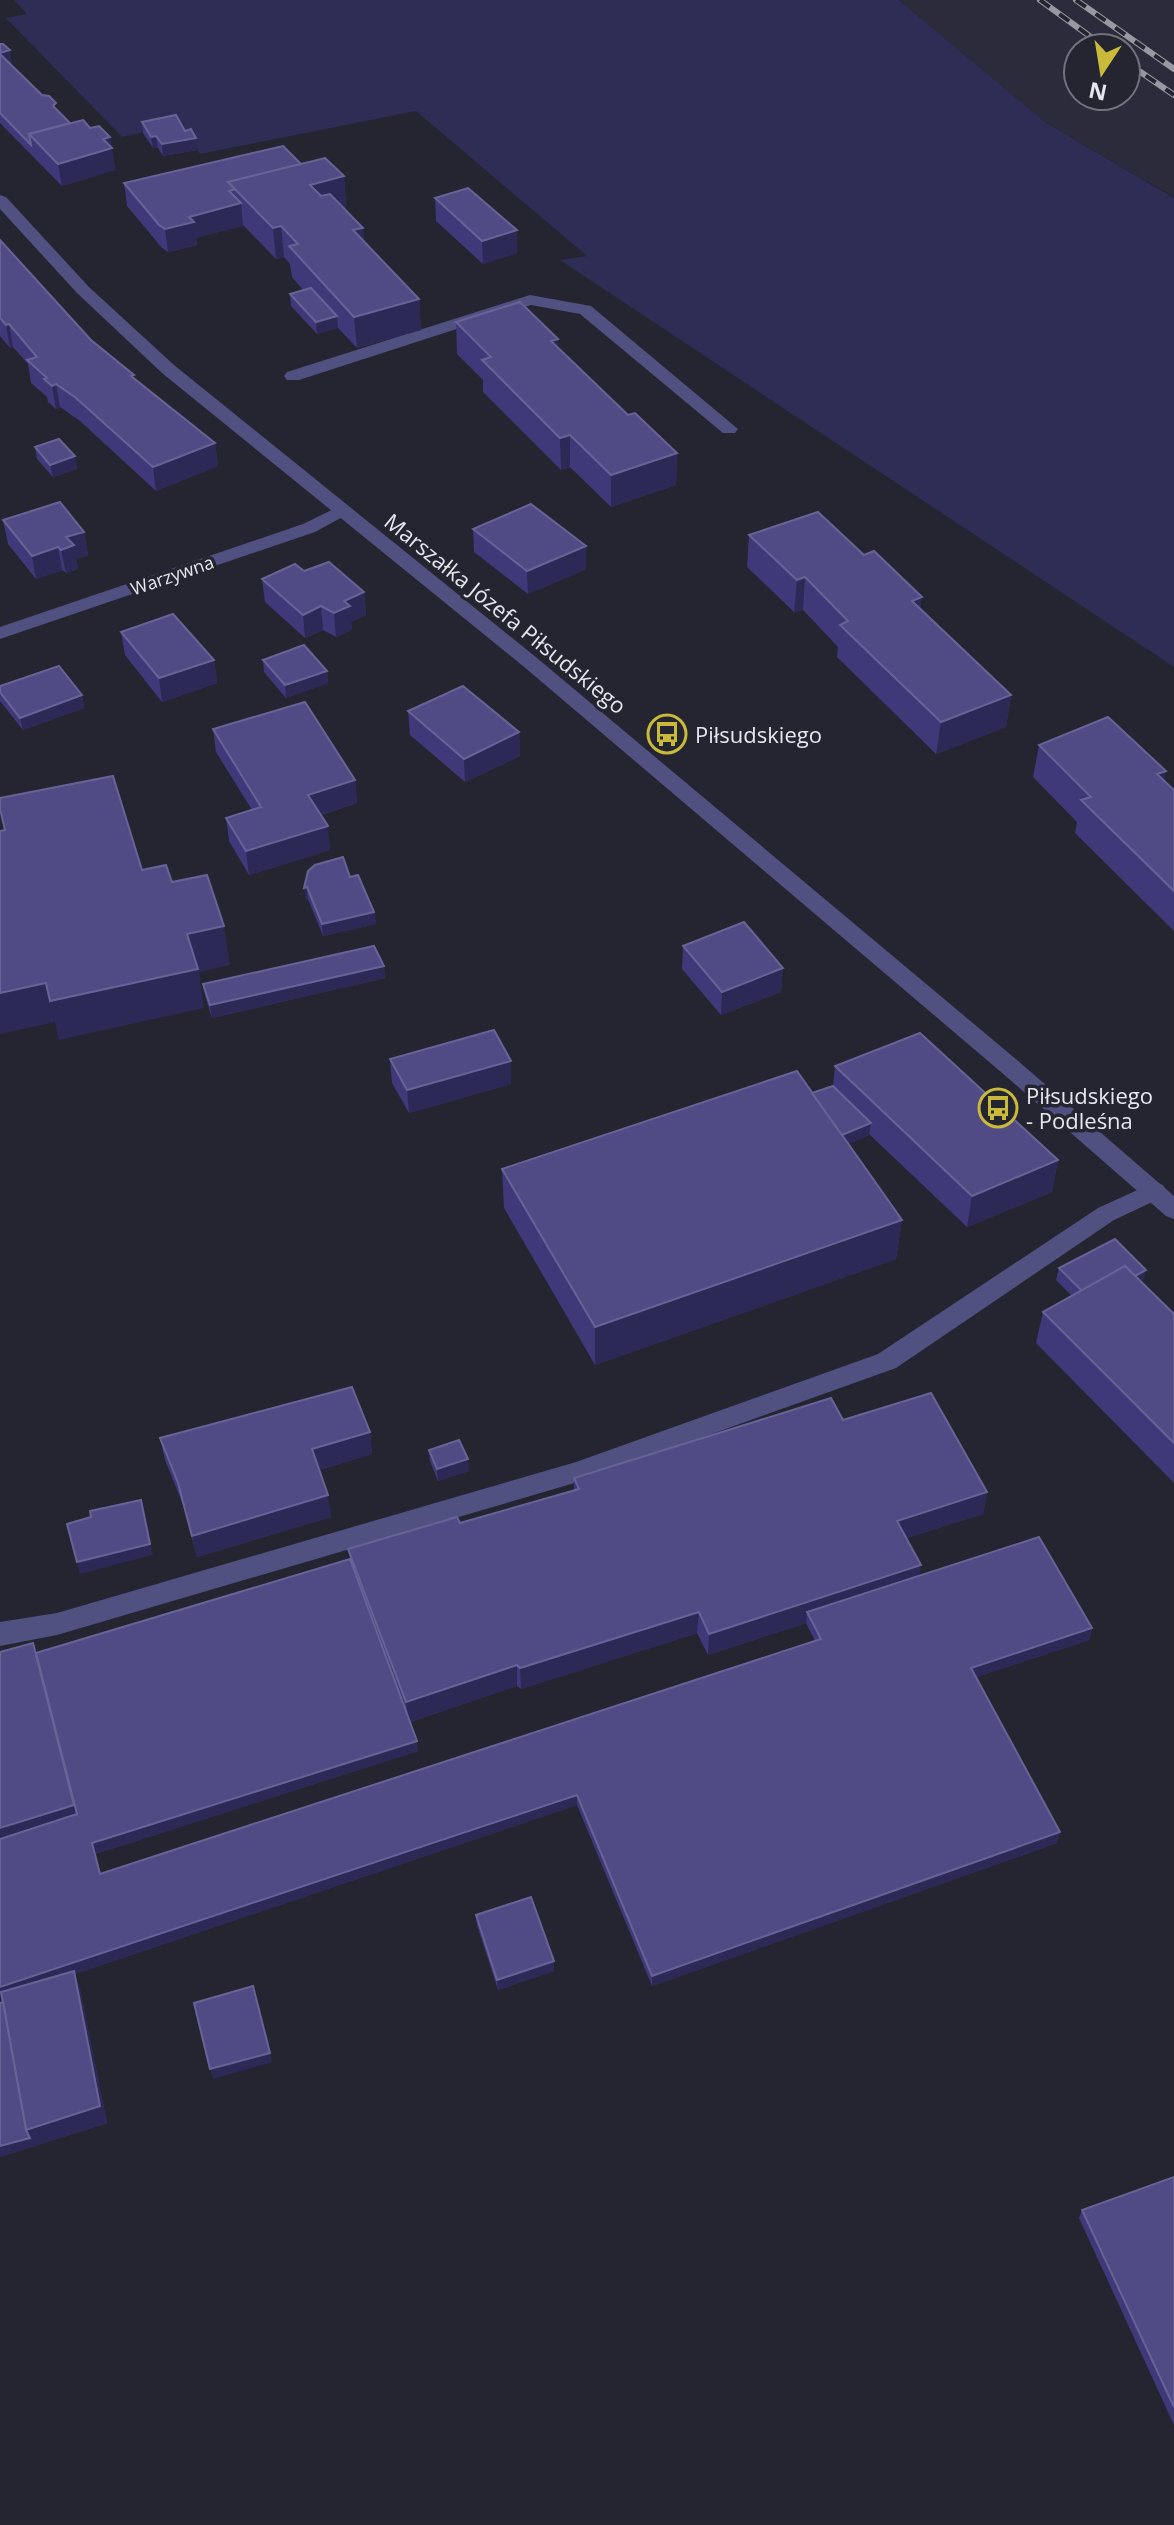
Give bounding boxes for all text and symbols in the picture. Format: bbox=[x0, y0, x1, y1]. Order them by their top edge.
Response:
north arrow bbox=[1062, 32, 1142, 112]
text: N bbox=[1086, 76, 1110, 109]
street label: Marszałka Józefa Piłsudskiego bbox=[379, 506, 633, 720]
street label: Warzywna bbox=[127, 550, 217, 600]
bus stop icon: Piłsudskiego bbox=[646, 713, 688, 755]
place label: Piłsudskiego bbox=[695, 719, 822, 749]
place label: Piłsudskiego - Podleśna bbox=[1026, 1080, 1153, 1135]
bus stop icon: Piłsudskiego - Podleśna bbox=[977, 1087, 1019, 1129]

